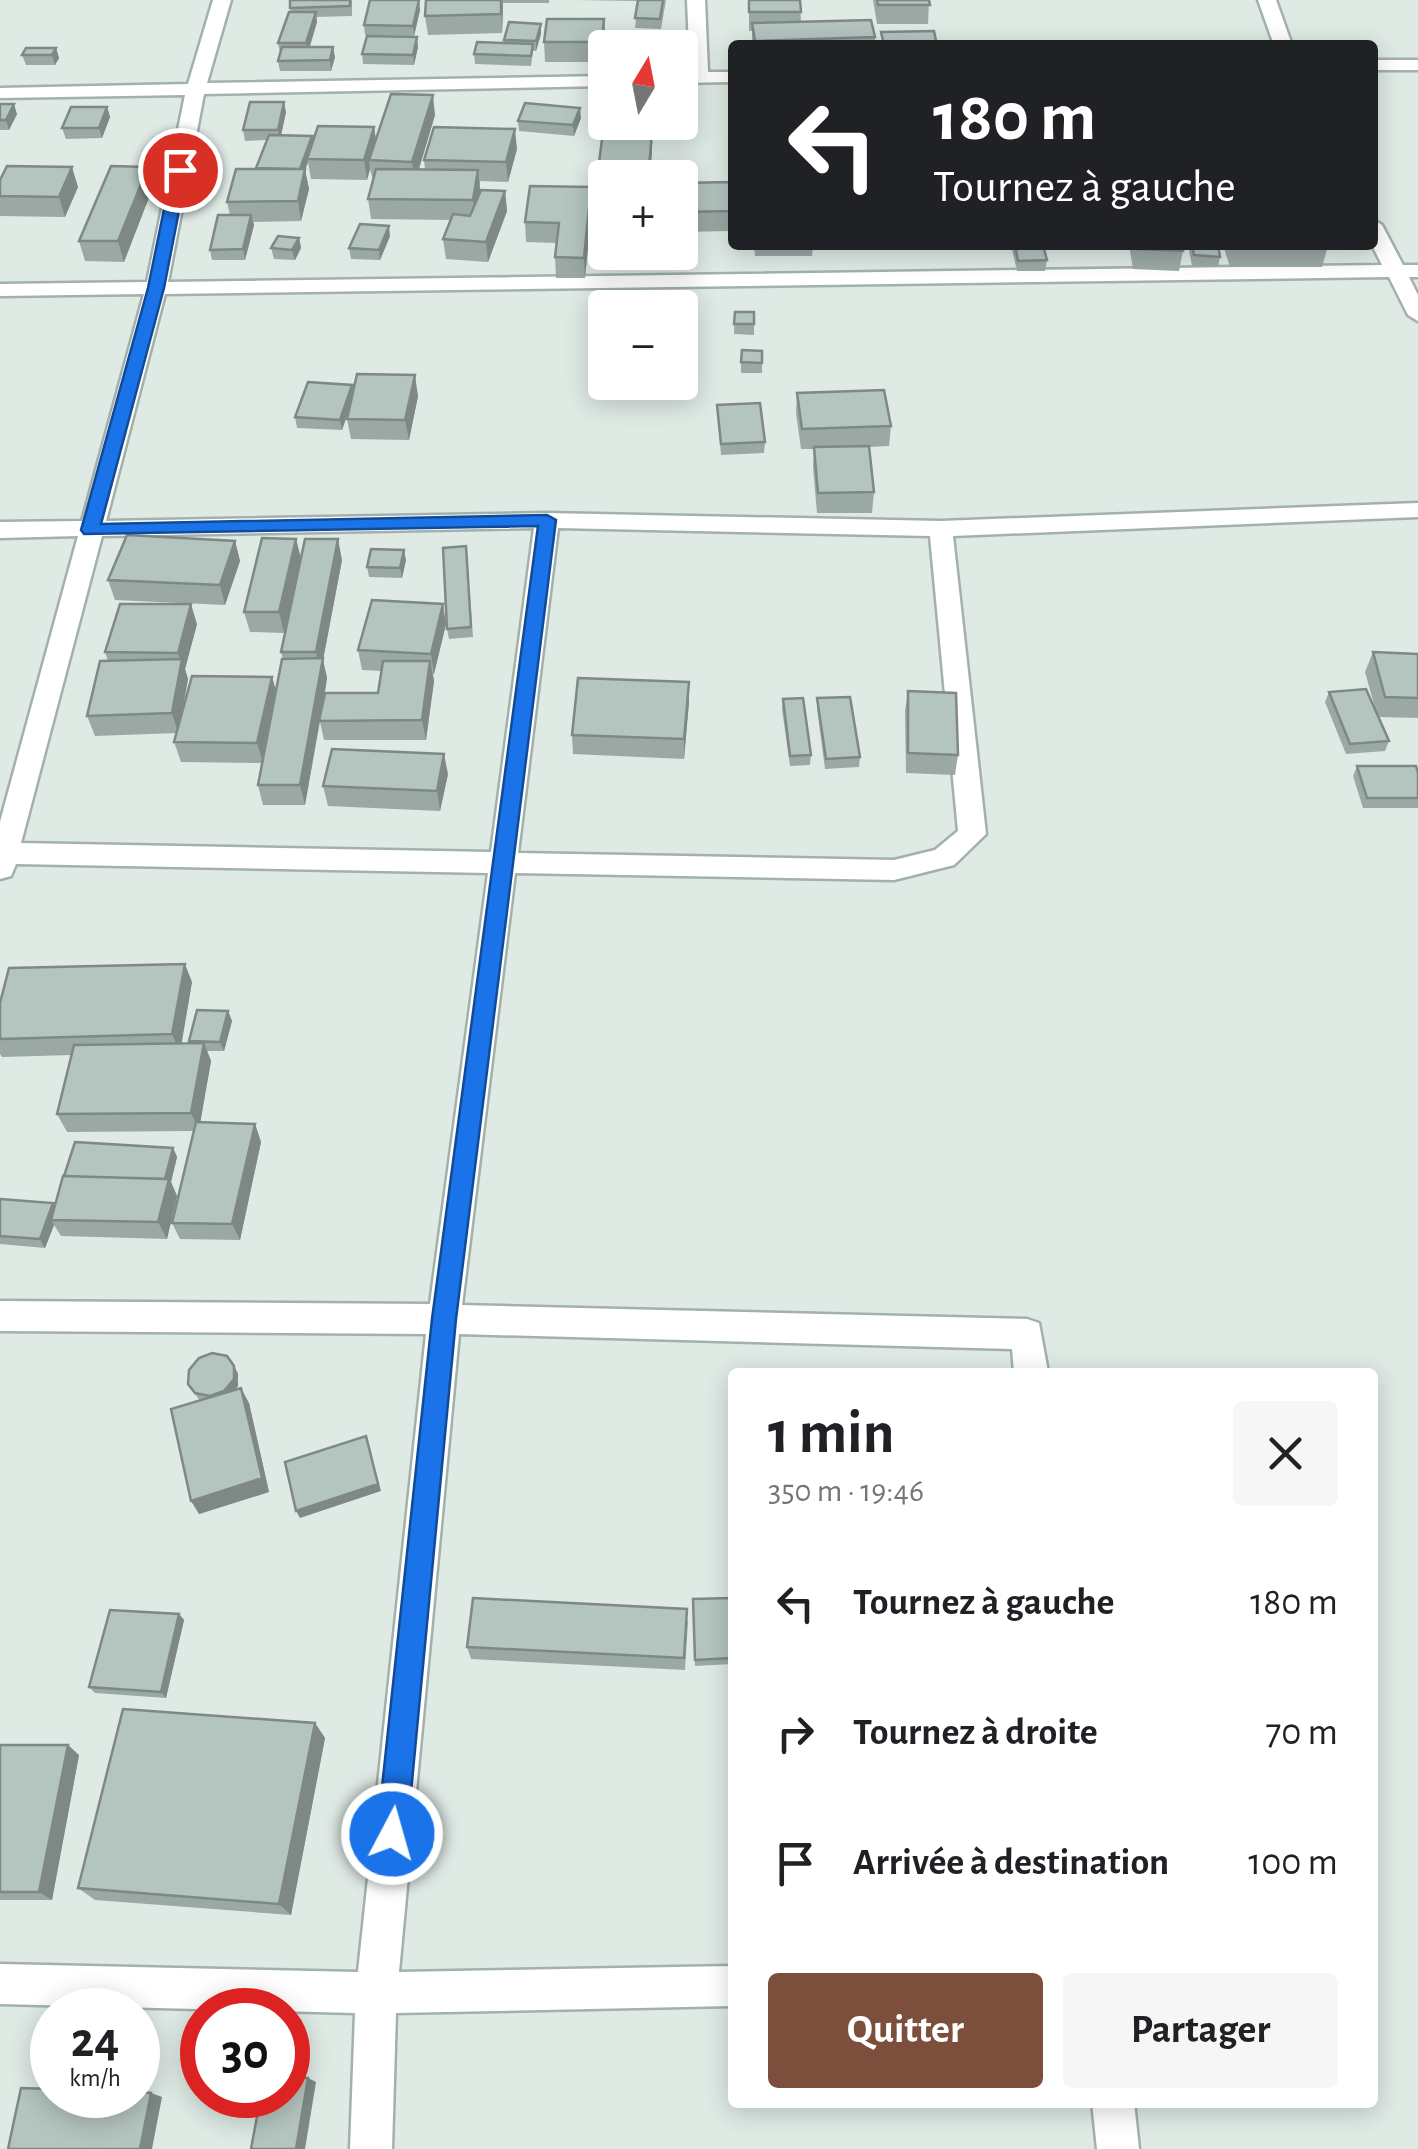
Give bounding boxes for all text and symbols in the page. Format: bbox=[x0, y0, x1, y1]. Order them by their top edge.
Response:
north arrow bbox=[588, 30, 698, 140]
map controls bbox=[588, 30, 698, 400]
icon: left bbox=[768, 80, 898, 210]
text: 180 m bbox=[933, 83, 1096, 153]
pin bbox=[138, 128, 223, 213]
icon: arrive bbox=[153, 143, 208, 198]
button: + bbox=[588, 160, 698, 270]
text: Tournez à gauche bbox=[933, 165, 1236, 210]
button: − bbox=[588, 290, 698, 400]
button: close bbox=[1233, 1401, 1338, 1506]
text: 1 min bbox=[768, 1404, 894, 1464]
text: 350 m · 19:46 bbox=[768, 1475, 924, 1507]
icon: left bbox=[768, 1576, 823, 1631]
text: Tournez à gauche bbox=[853, 1584, 1115, 1622]
text: 180 m bbox=[1250, 1584, 1338, 1622]
icon: right bbox=[768, 1706, 823, 1761]
text: Tournez à droite bbox=[853, 1714, 1098, 1752]
text: 70 m bbox=[1265, 1714, 1338, 1752]
position arrow bbox=[340, 1782, 444, 1886]
icon: arrive bbox=[768, 1836, 823, 1891]
text: Arrivée à destination bbox=[853, 1844, 1169, 1882]
text: 100 m bbox=[1248, 1844, 1338, 1882]
button: Quitter bbox=[768, 1973, 1043, 2088]
button: Partager bbox=[1063, 1973, 1338, 2088]
speed limit sign: 30 bbox=[180, 1988, 310, 2118]
text: 24 bbox=[71, 2016, 119, 2066]
text: km/h bbox=[69, 2066, 121, 2091]

